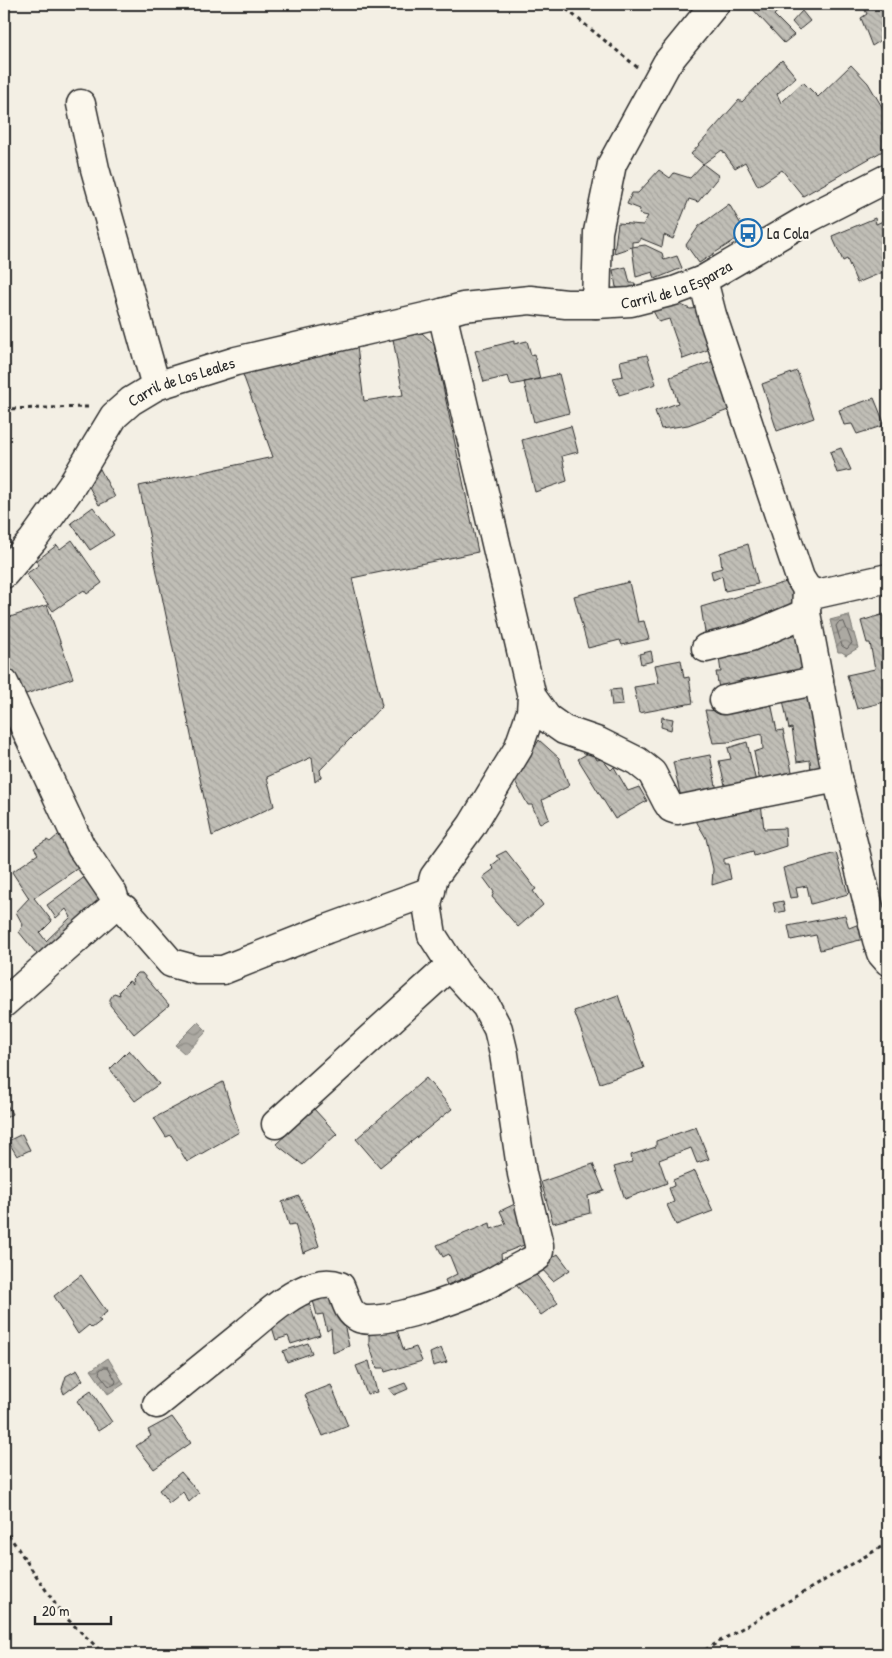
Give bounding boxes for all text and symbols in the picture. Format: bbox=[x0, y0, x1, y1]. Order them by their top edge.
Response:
bus stop icon: La Cola bbox=[733, 218, 763, 248]
place label: La Cola bbox=[767, 222, 809, 244]
street label: Carril de La Esparza bbox=[620, 255, 736, 314]
street label: Carril de Los Leales bbox=[124, 351, 237, 411]
scale bar bbox=[35, 1593, 111, 1625]
text: 20 m bbox=[42, 1600, 69, 1621]

